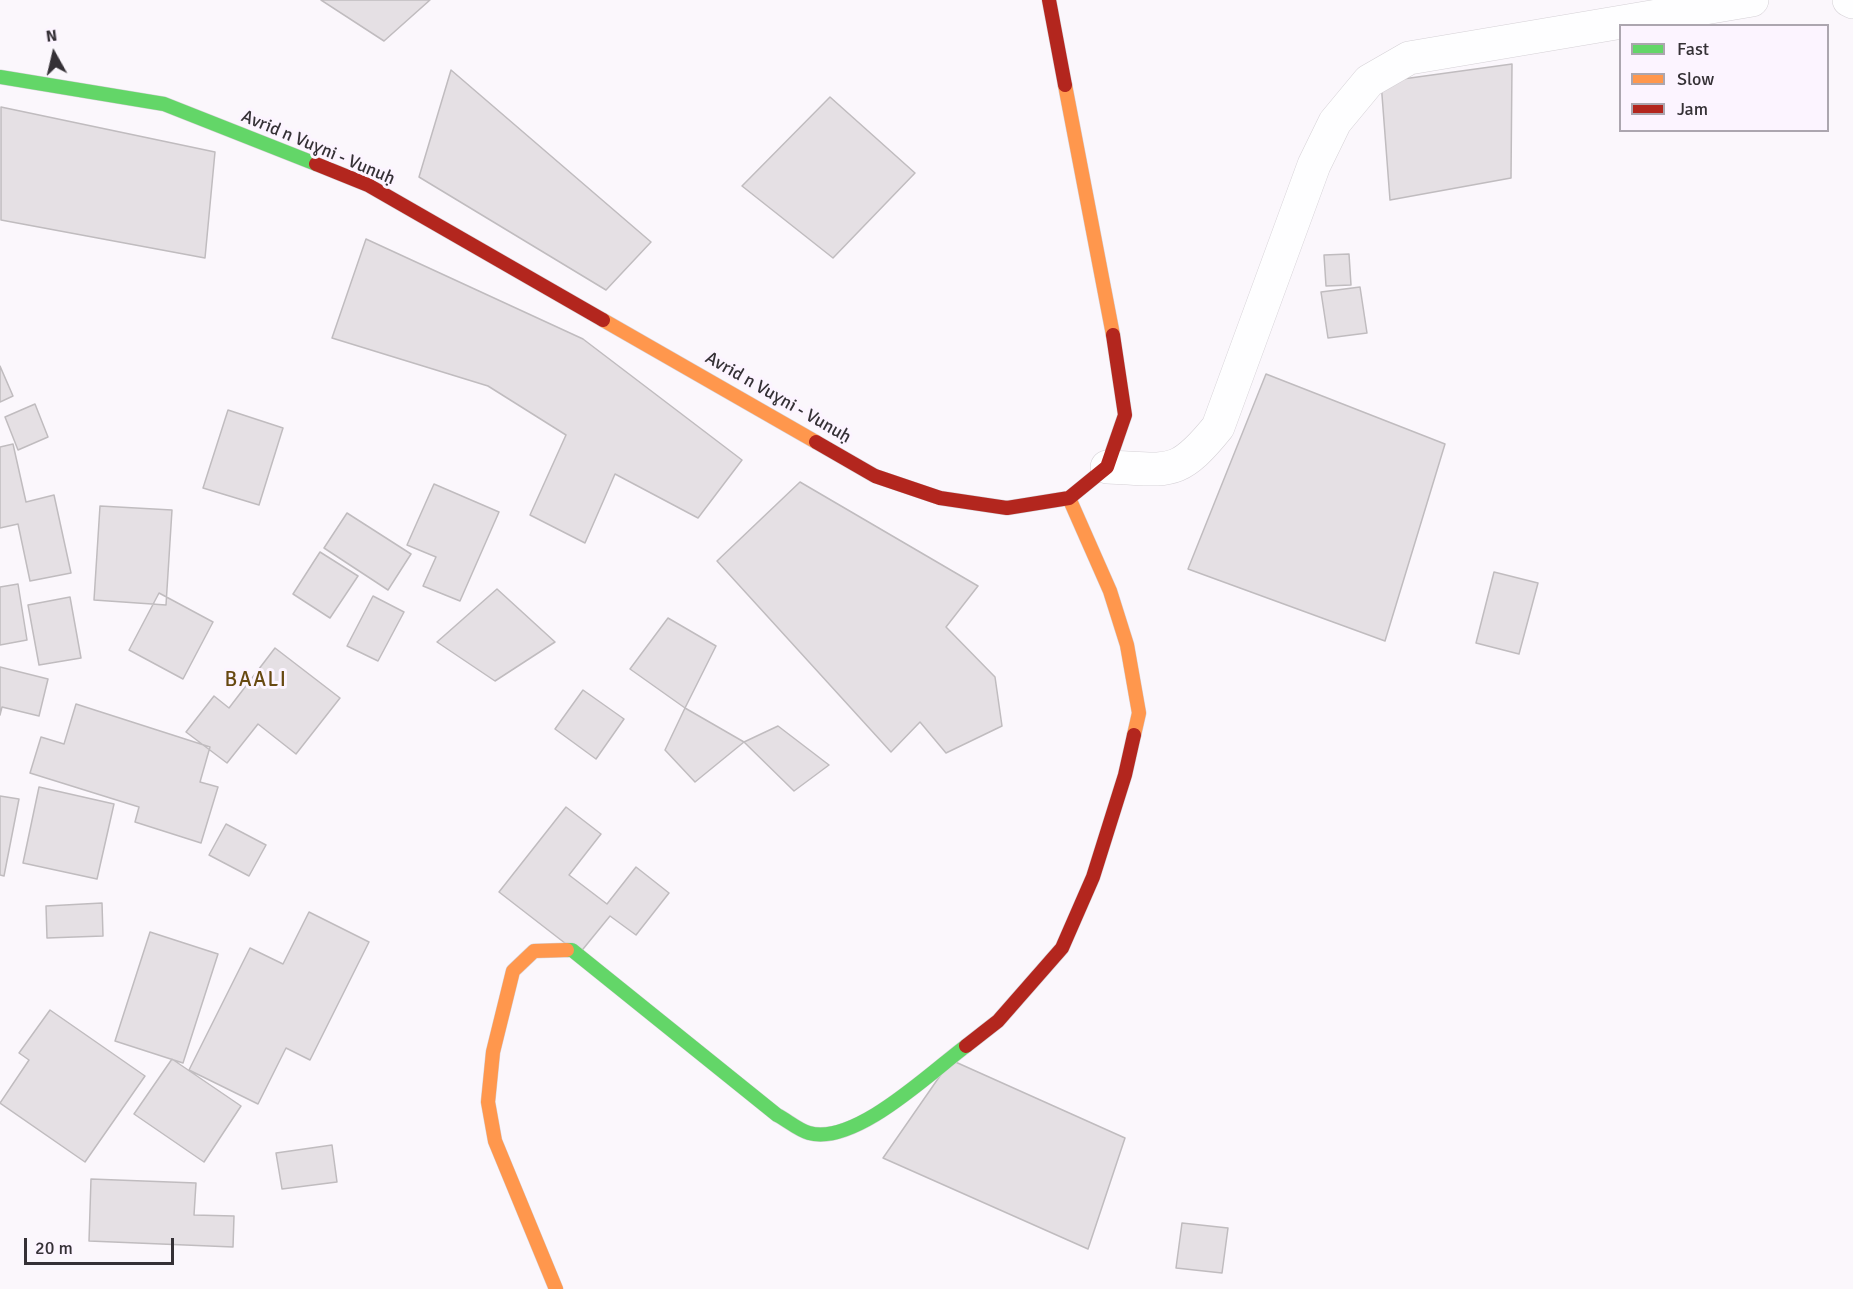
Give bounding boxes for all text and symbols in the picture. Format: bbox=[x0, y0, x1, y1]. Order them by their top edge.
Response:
north arrow bbox=[24, 24, 84, 84]
legend bbox=[1619, 24, 1829, 132]
text: N bbox=[45, 25, 58, 47]
text: Fast bbox=[1677, 38, 1709, 60]
text: Slow bbox=[1677, 68, 1714, 90]
text: Jam bbox=[1677, 98, 1708, 120]
street label: Avrid n Vuɣni - Vunuḥ bbox=[238, 106, 398, 190]
street label: Avrid n Vuɣni - Vunuḥ bbox=[701, 347, 855, 449]
district label: BAALI bbox=[225, 667, 287, 693]
scale bar bbox=[27, 1226, 177, 1264]
text: 20 m bbox=[35, 1237, 73, 1259]

